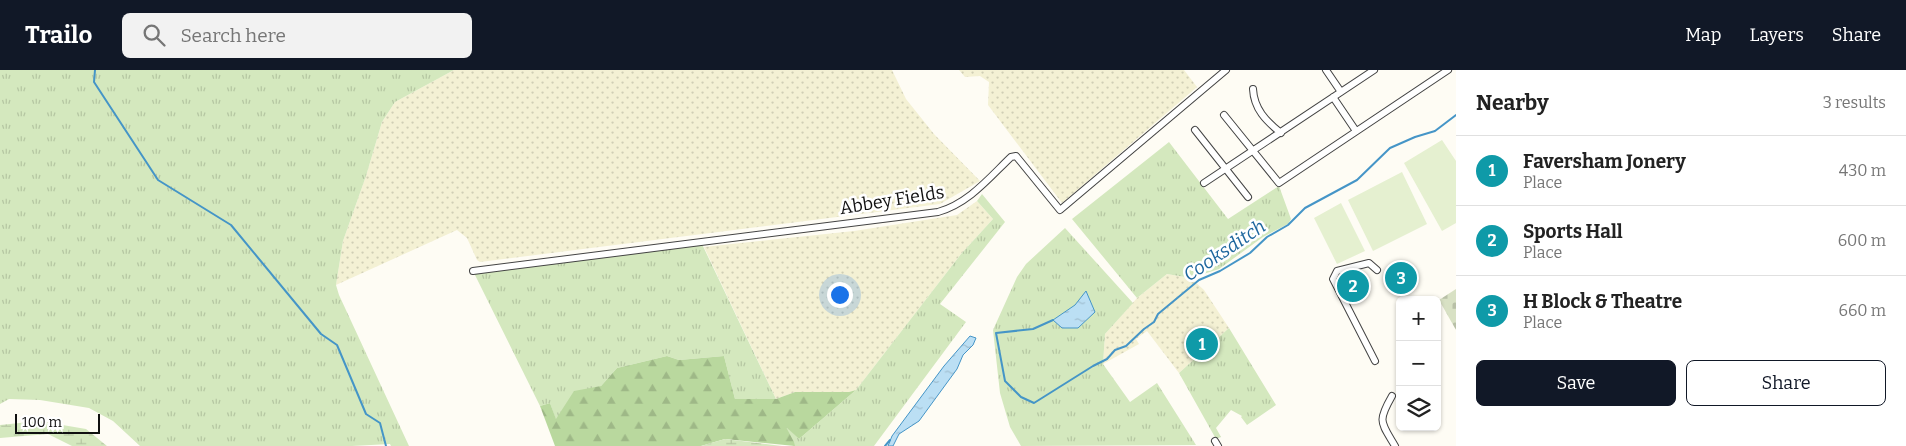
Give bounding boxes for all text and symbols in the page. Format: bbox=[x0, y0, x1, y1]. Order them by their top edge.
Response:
search box bbox=[122, 13, 472, 58]
text: Trailo bbox=[25, 21, 92, 49]
icon: search bbox=[140, 21, 168, 49]
text: Search here bbox=[180, 24, 286, 47]
text: Map bbox=[1685, 24, 1721, 46]
text: Layers bbox=[1749, 24, 1804, 46]
text: Share bbox=[1832, 24, 1881, 46]
text: Nearby bbox=[1476, 90, 1549, 116]
text: 3 results bbox=[1823, 93, 1886, 112]
text: Faversham Jonery bbox=[1523, 150, 1686, 173]
text: 1 bbox=[1489, 161, 1495, 180]
text: 430 m bbox=[1839, 161, 1886, 180]
text: Place bbox=[1523, 173, 1562, 192]
street label: Abbey Fields bbox=[838, 181, 946, 219]
water label: Cooksditch bbox=[1179, 215, 1270, 286]
text: Sports Hall bbox=[1523, 220, 1623, 243]
text: 2 bbox=[1487, 231, 1497, 250]
text: 600 m bbox=[1838, 231, 1886, 250]
text: Place bbox=[1523, 243, 1562, 262]
pin: 3 bbox=[1385, 259, 1417, 297]
pin: 2 bbox=[1337, 267, 1369, 305]
your location bbox=[827, 282, 853, 308]
text: H Block & Theatre bbox=[1523, 290, 1682, 313]
map controls bbox=[1396, 296, 1441, 431]
button: + bbox=[1396, 296, 1441, 341]
text: 3 bbox=[1487, 301, 1497, 320]
text: 660 m bbox=[1838, 301, 1886, 320]
text: Place bbox=[1523, 313, 1562, 332]
pin: 1 bbox=[1186, 325, 1218, 363]
button: − bbox=[1396, 341, 1441, 386]
button: Save bbox=[1476, 360, 1676, 406]
button: Share bbox=[1686, 360, 1886, 406]
button: layers bbox=[1396, 386, 1441, 431]
scale bar bbox=[15, 411, 100, 434]
text: 100 m bbox=[22, 414, 62, 431]

